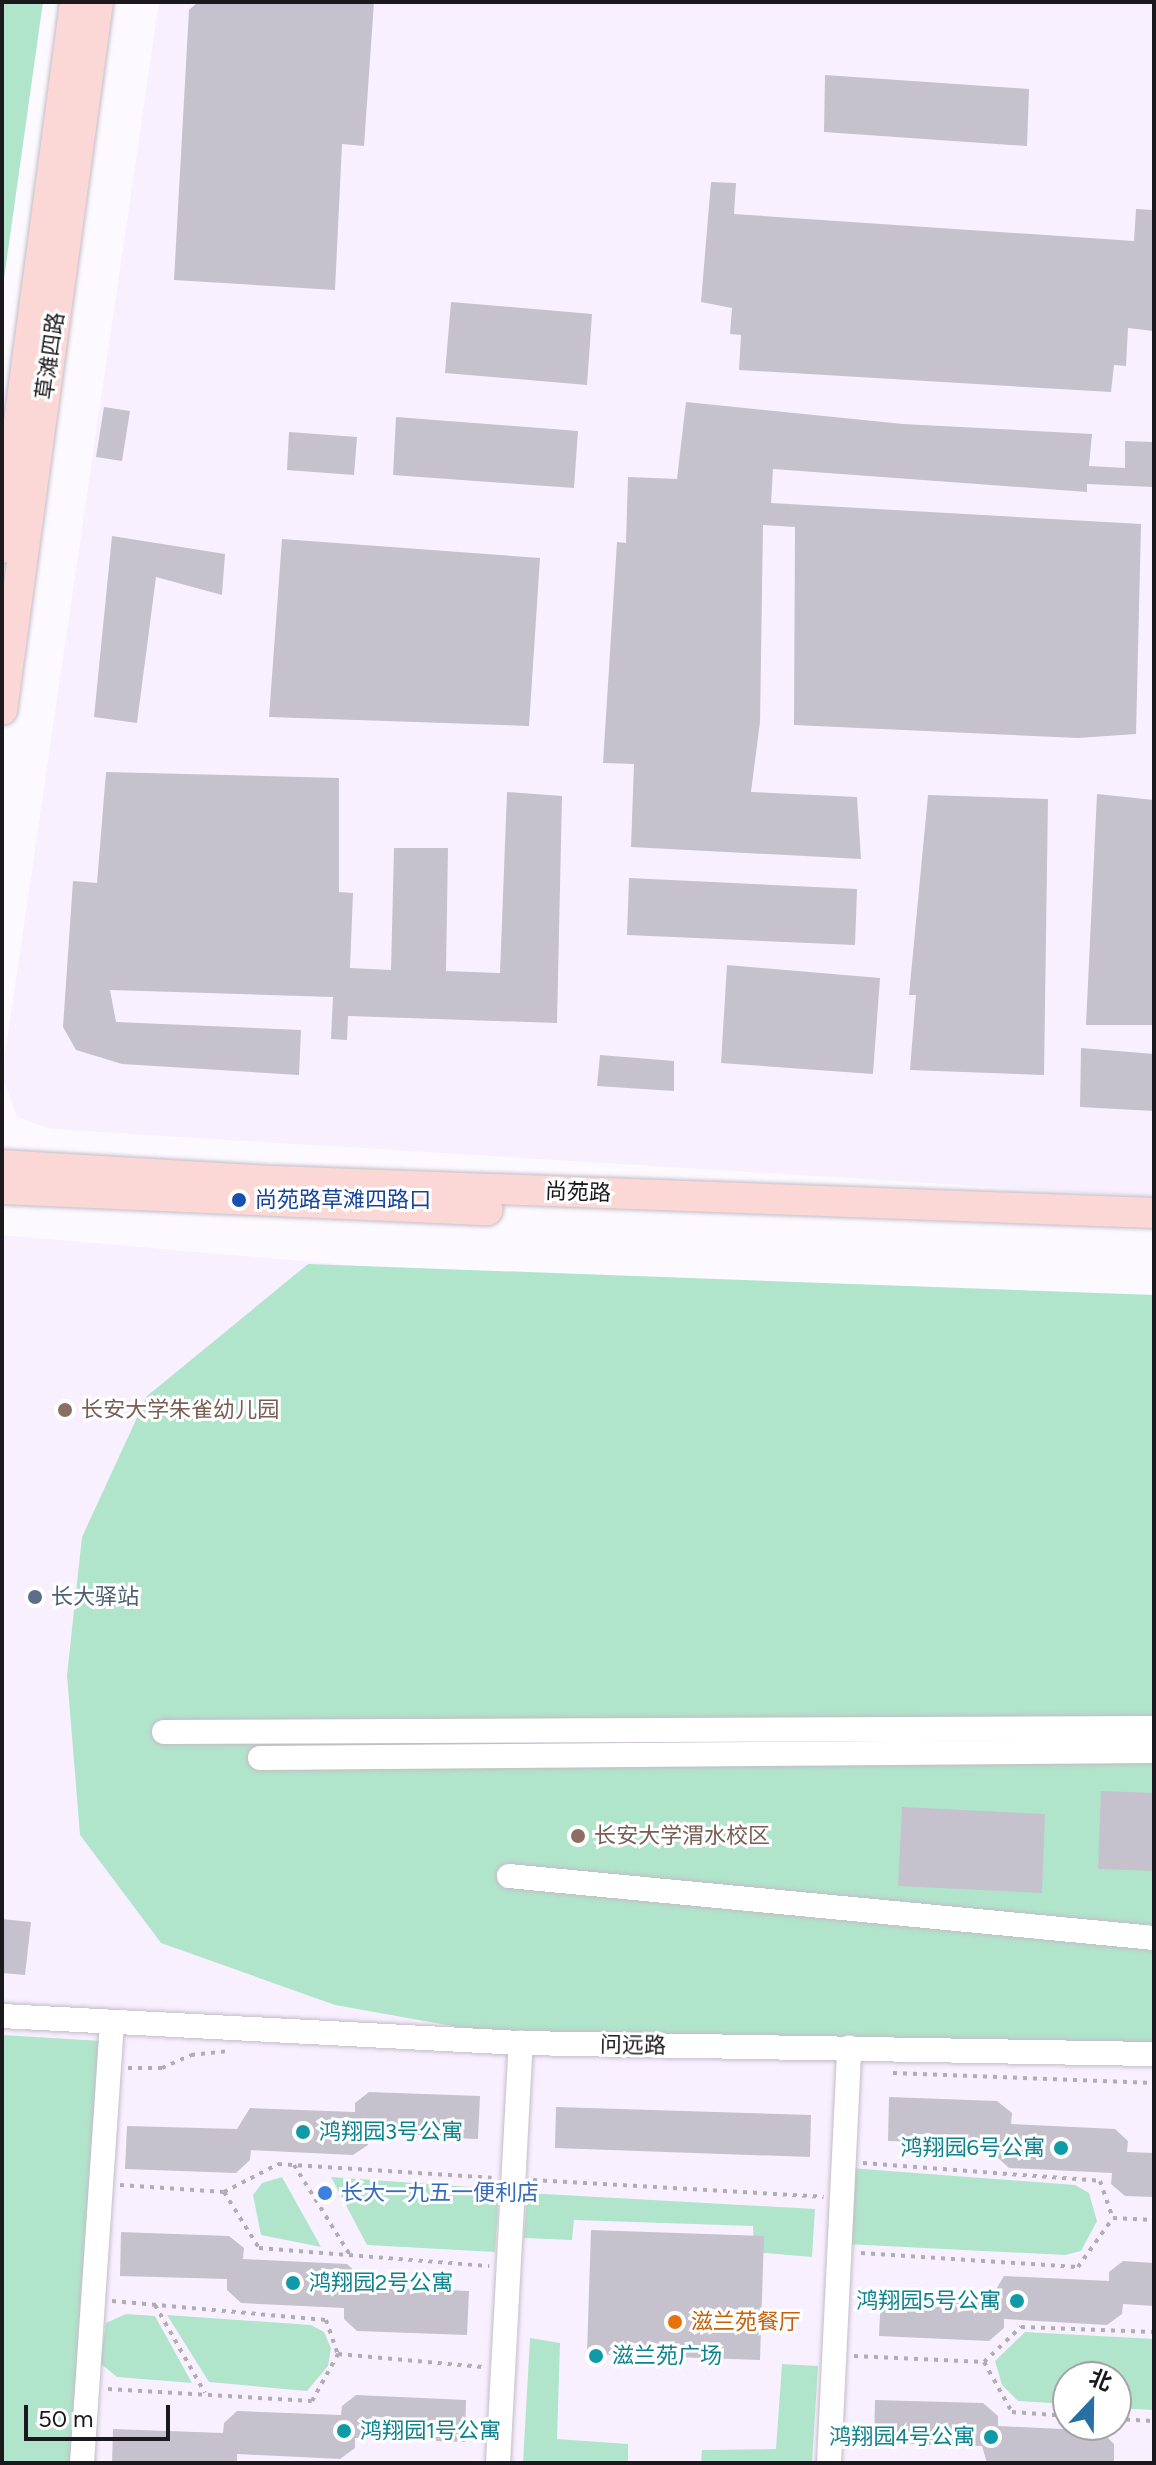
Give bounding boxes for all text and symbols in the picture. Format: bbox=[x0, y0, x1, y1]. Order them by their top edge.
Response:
street label: 草滩四路 bbox=[31, 311, 69, 401]
street label: 尚苑路 bbox=[545, 1178, 611, 1206]
place label: 尚苑路草滩四路口 bbox=[255, 1187, 431, 1213]
marker: 尚苑路草滩四路口 bbox=[230, 1191, 248, 1209]
place label: 长安大学朱雀幼儿园 bbox=[81, 1397, 279, 1423]
marker: 长安大学朱雀幼儿园 bbox=[56, 1401, 74, 1419]
place label: 长大驿站 bbox=[51, 1584, 139, 1610]
marker: 长大驿站 bbox=[26, 1588, 44, 1606]
place label: 长安大学渭水校区 bbox=[594, 1823, 770, 1849]
marker: 长安大学渭水校区 bbox=[569, 1827, 587, 1845]
street label: 问远路 bbox=[600, 2031, 666, 2059]
place label: 鸿翔园3号公寓 bbox=[319, 2119, 463, 2145]
marker: 鸿翔园3号公寓 bbox=[294, 2123, 312, 2141]
place label: 鸿翔园6号公寓 bbox=[901, 2135, 1045, 2161]
marker: 鸿翔园6号公寓 bbox=[1052, 2139, 1070, 2157]
place label: 长大一九五一便利店 bbox=[341, 2180, 539, 2206]
marker: 长大一九五一便利店 bbox=[316, 2184, 334, 2202]
place label: 鸿翔园2号公寓 bbox=[309, 2270, 453, 2296]
marker: 鸿翔园2号公寓 bbox=[284, 2274, 302, 2292]
place label: 鸿翔园5号公寓 bbox=[856, 2288, 1001, 2314]
marker: 鸿翔园5号公寓 bbox=[1008, 2292, 1026, 2310]
place label: 滋兰苑餐厅 bbox=[691, 2309, 801, 2335]
marker: 滋兰苑餐厅 bbox=[666, 2313, 684, 2331]
place label: 滋兰苑广场 bbox=[612, 2343, 722, 2369]
marker: 滋兰苑广场 bbox=[587, 2347, 605, 2365]
north arrow bbox=[1052, 2361, 1132, 2441]
text: 北 bbox=[1085, 2363, 1116, 2397]
scale bar bbox=[28, 2389, 174, 2439]
text: 50 m bbox=[38, 2404, 94, 2433]
place label: 鸿翔园1号公寓 bbox=[360, 2418, 501, 2444]
marker: 鸿翔园1号公寓 bbox=[335, 2422, 353, 2440]
place label: 鸿翔园4号公寓 bbox=[829, 2424, 975, 2450]
marker: 鸿翔园4号公寓 bbox=[982, 2428, 1000, 2446]

